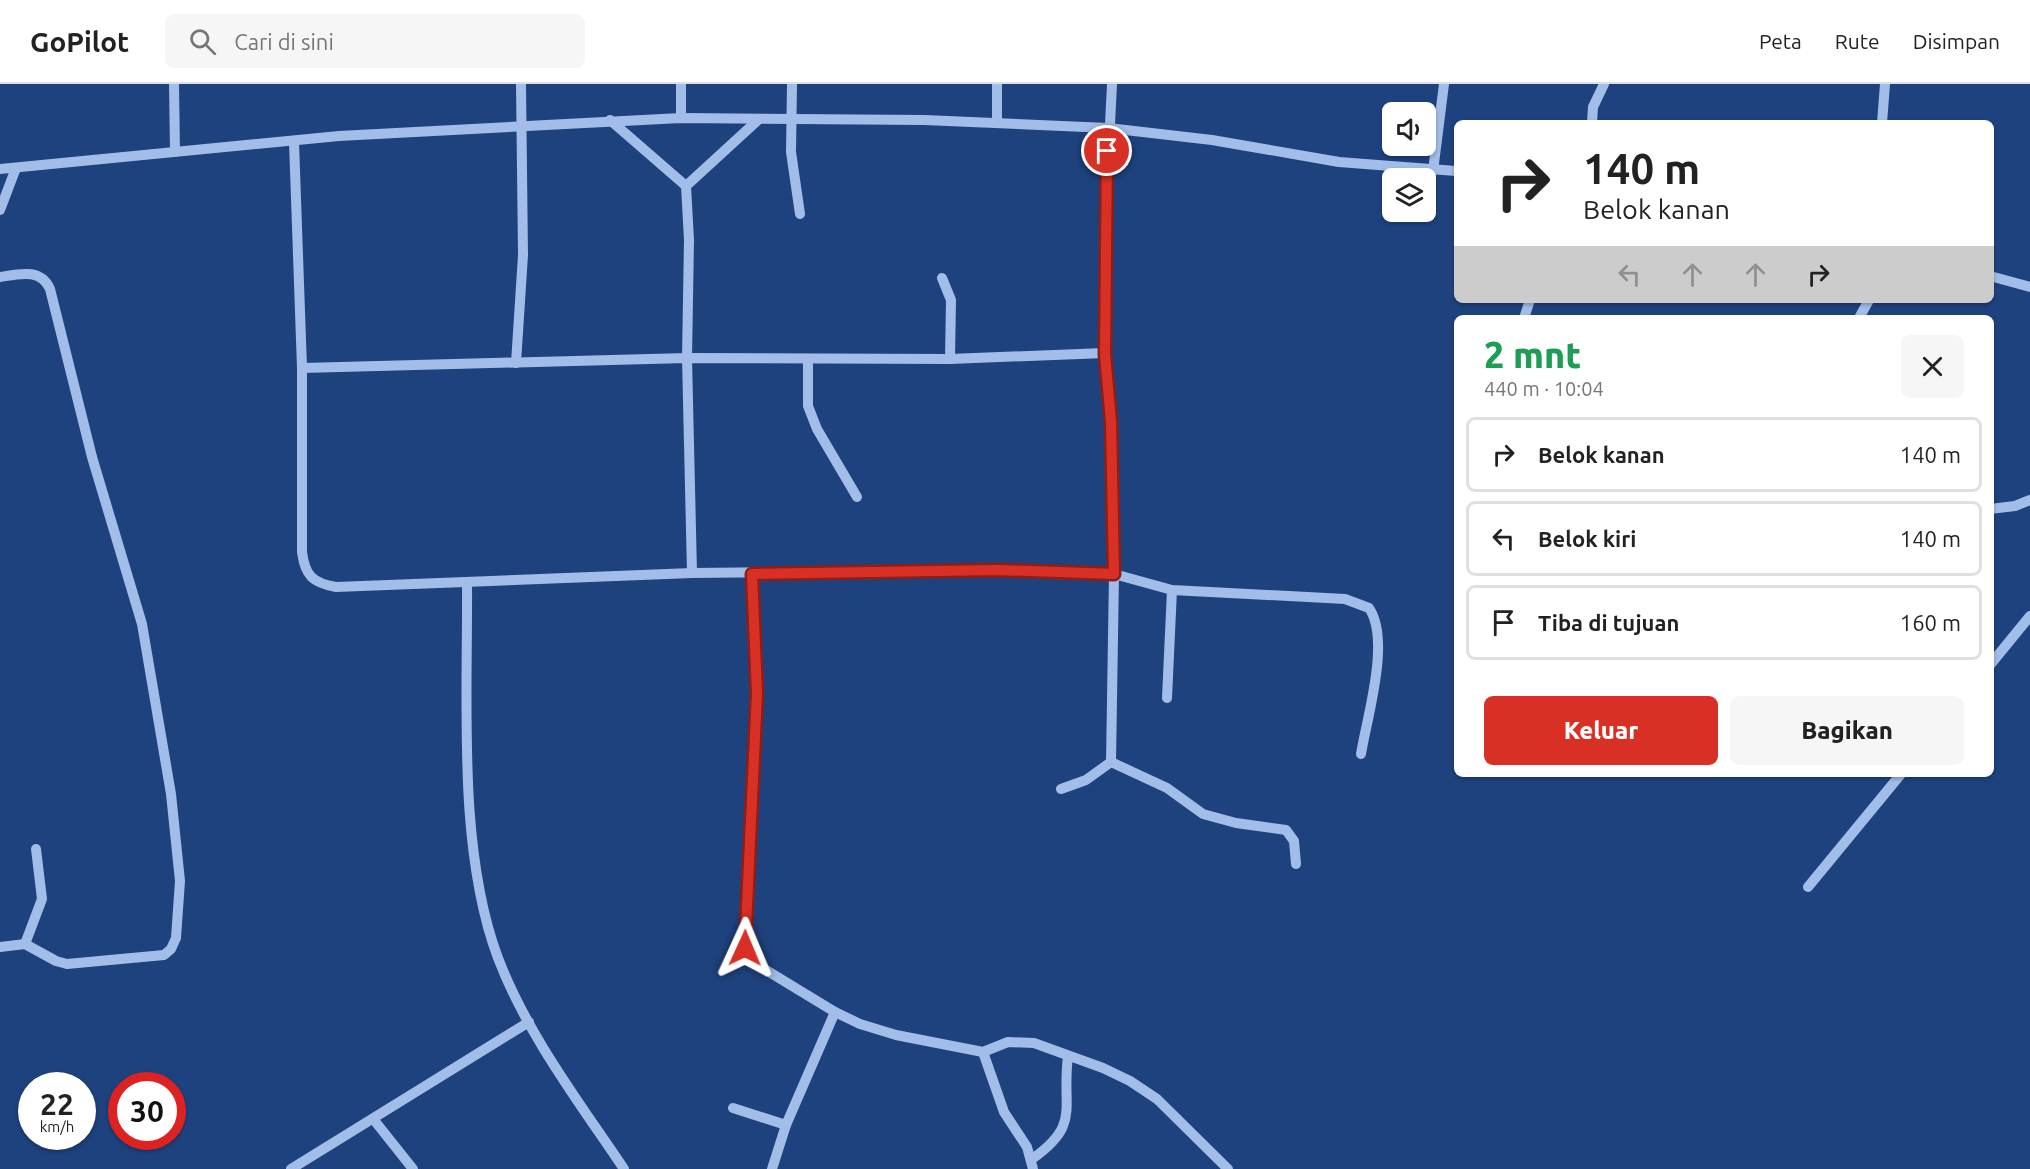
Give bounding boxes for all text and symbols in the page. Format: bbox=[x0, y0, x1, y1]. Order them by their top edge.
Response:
search box bbox=[165, 14, 585, 68]
icon: search bbox=[186, 25, 219, 58]
text: GoPilot bbox=[30, 26, 129, 57]
text: Cari di sini bbox=[234, 29, 334, 54]
text: Peta bbox=[1759, 29, 1802, 53]
text: Rute bbox=[1835, 29, 1880, 53]
text: Disimpan bbox=[1913, 29, 2000, 53]
map controls bbox=[1382, 102, 1436, 222]
button: sound bbox=[1382, 102, 1436, 156]
pin bbox=[1081, 125, 1132, 176]
icon: arrive bbox=[1090, 134, 1123, 167]
icon: right bbox=[1484, 144, 1562, 222]
text: 140 m bbox=[1583, 145, 1700, 192]
button: layers bbox=[1382, 168, 1436, 222]
text: Belok kanan bbox=[1583, 194, 1730, 224]
icon: left bbox=[1613, 258, 1646, 291]
icon: ahead bbox=[1676, 258, 1709, 291]
icon: ahead bbox=[1739, 258, 1772, 291]
icon: right bbox=[1802, 258, 1835, 291]
text: 2 mnt bbox=[1484, 334, 1581, 375]
button: close bbox=[1901, 335, 1964, 398]
text: 440 m · 10:04 bbox=[1484, 377, 1604, 400]
icon: right bbox=[1487, 438, 1520, 471]
text: Belok kanan bbox=[1538, 442, 1665, 467]
text: 140 m bbox=[1900, 442, 1961, 467]
icon: left bbox=[1487, 522, 1520, 555]
text: Belok kiri bbox=[1538, 526, 1636, 551]
text: 140 m bbox=[1900, 526, 1961, 551]
icon: arrive bbox=[1487, 606, 1520, 639]
text: Tiba di tujuan bbox=[1538, 610, 1679, 635]
text: 160 m bbox=[1900, 610, 1961, 635]
button: Keluar bbox=[1484, 696, 1718, 765]
button: Bagikan bbox=[1730, 696, 1964, 765]
position arrow bbox=[713, 916, 777, 980]
speed limit sign: 30 bbox=[108, 1072, 186, 1150]
text: 22 bbox=[40, 1087, 74, 1121]
text: km/h bbox=[40, 1118, 74, 1135]

